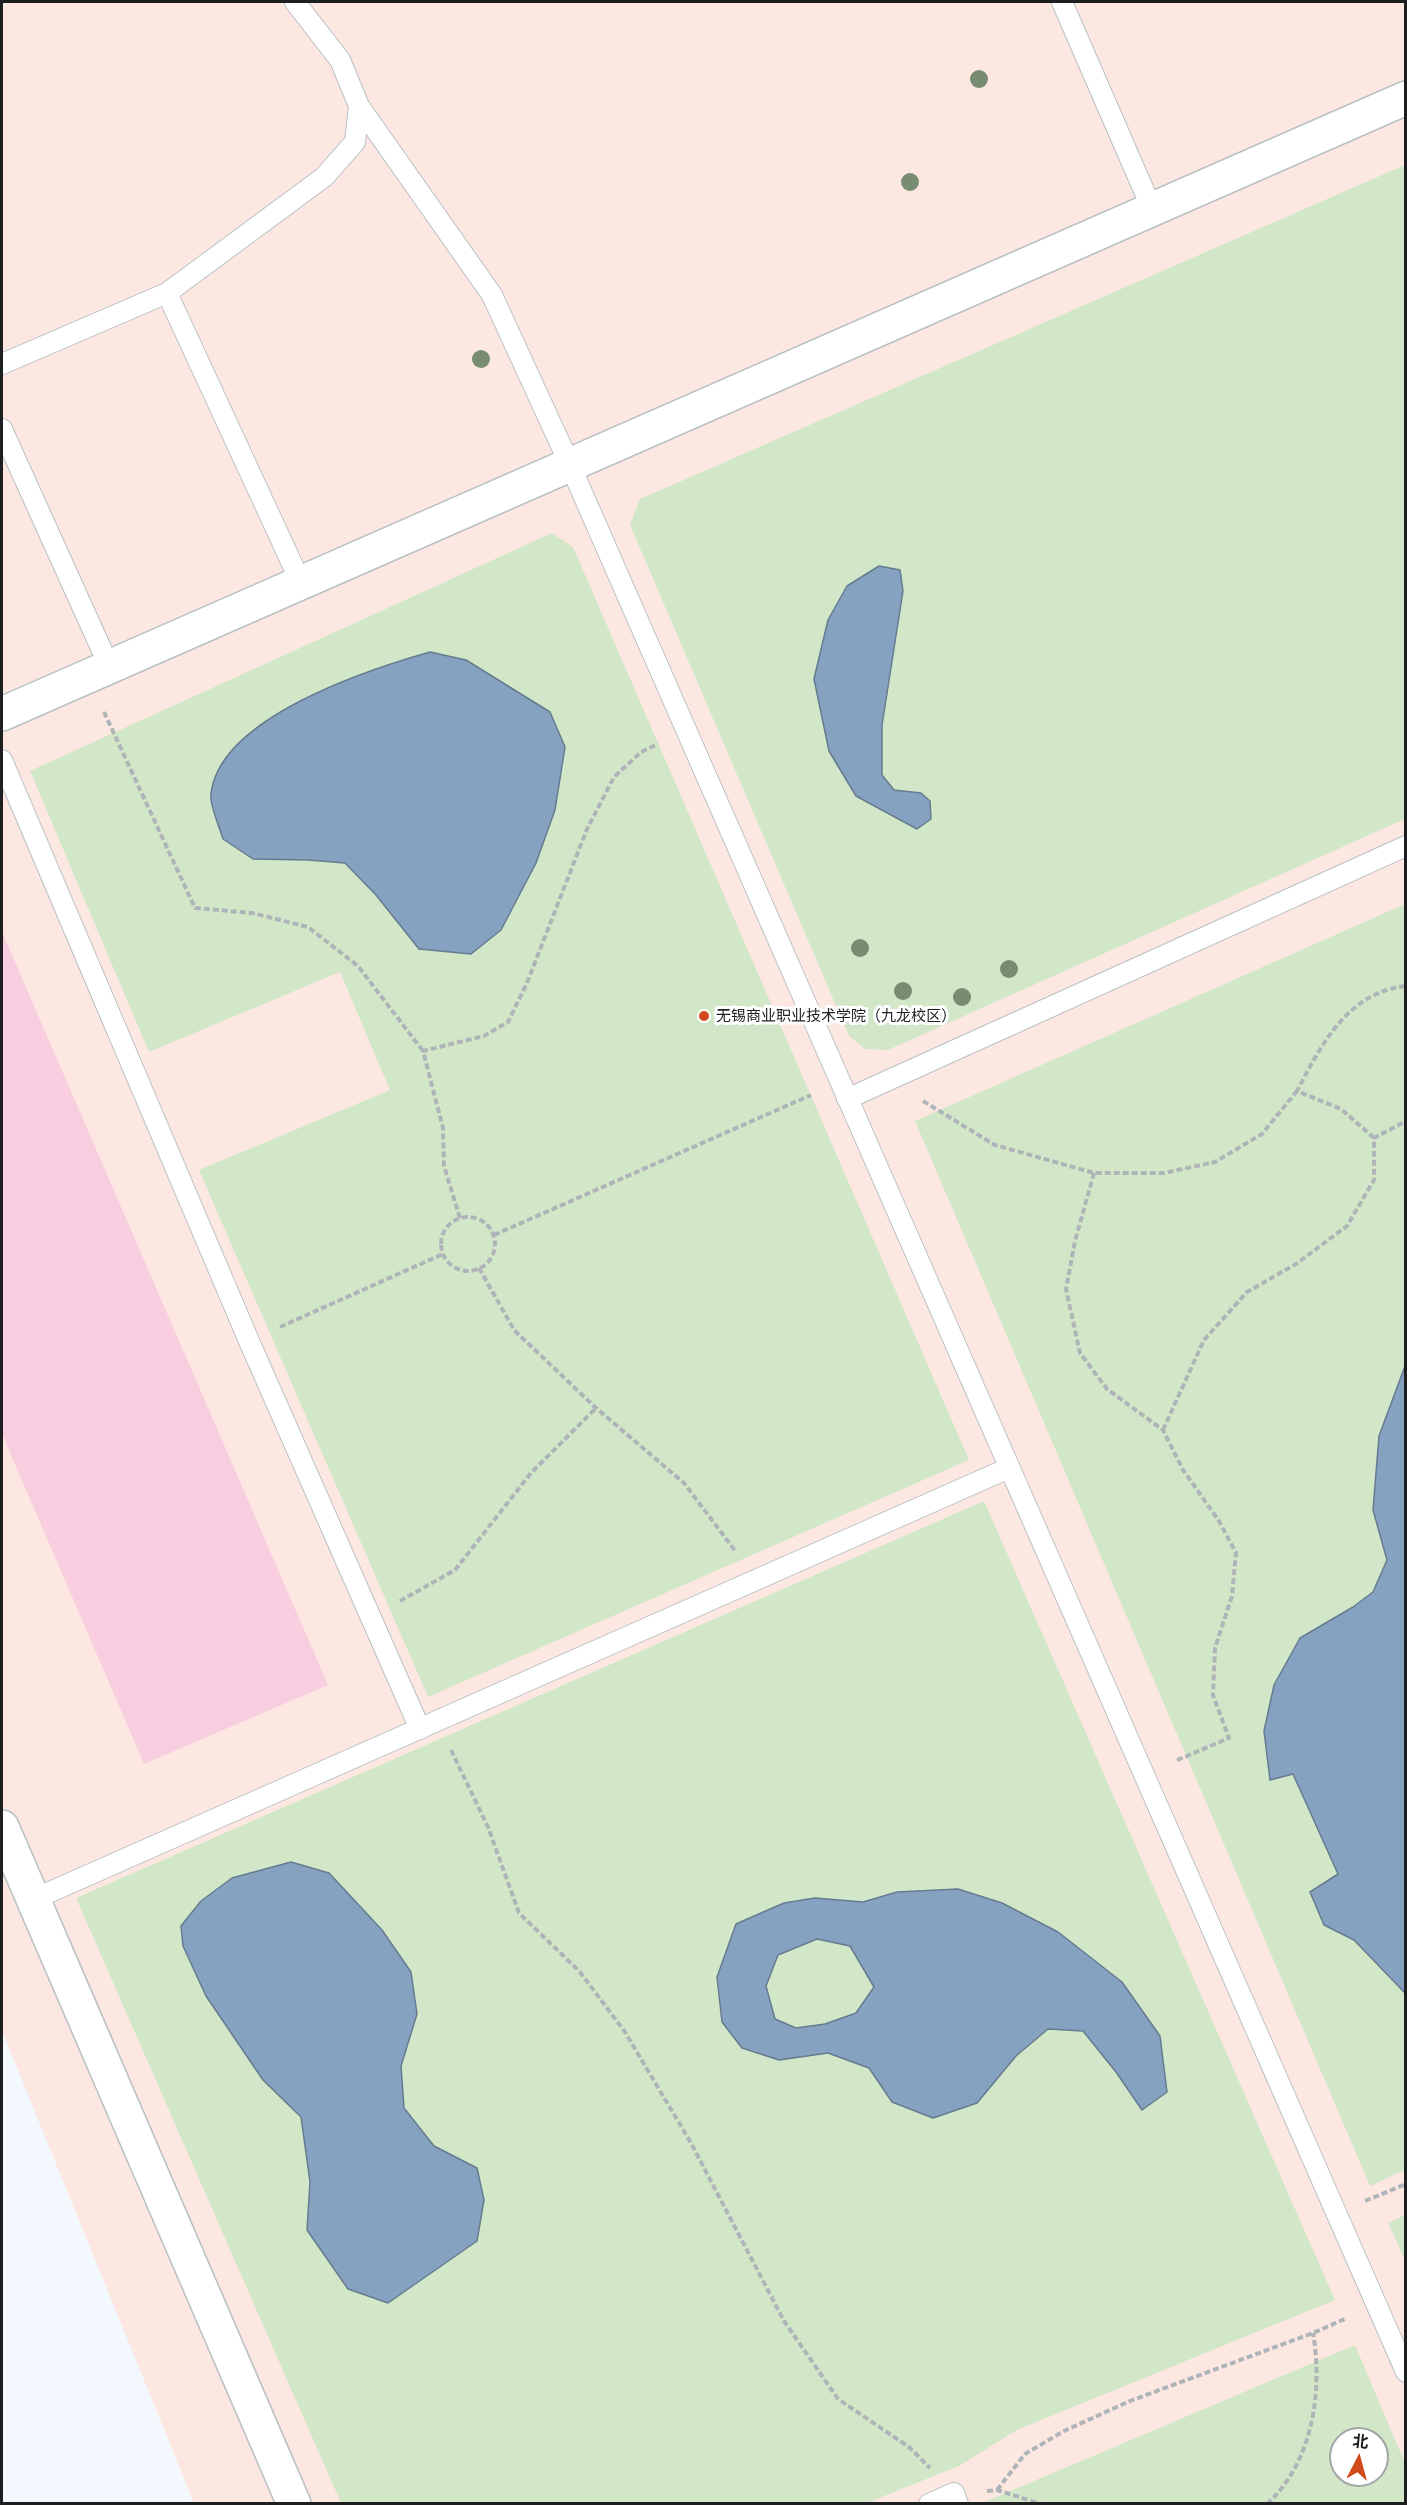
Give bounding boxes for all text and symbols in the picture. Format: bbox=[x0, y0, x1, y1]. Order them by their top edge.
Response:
place label: 无锡商业职业技术学院（九龙校区） bbox=[716, 1007, 956, 1025]
marker: 无锡商业职业技术学院（九龙校区） bbox=[697, 1009, 711, 1023]
north arrow bbox=[1329, 2427, 1389, 2487]
text: 北 bbox=[1352, 2430, 1370, 2452]

